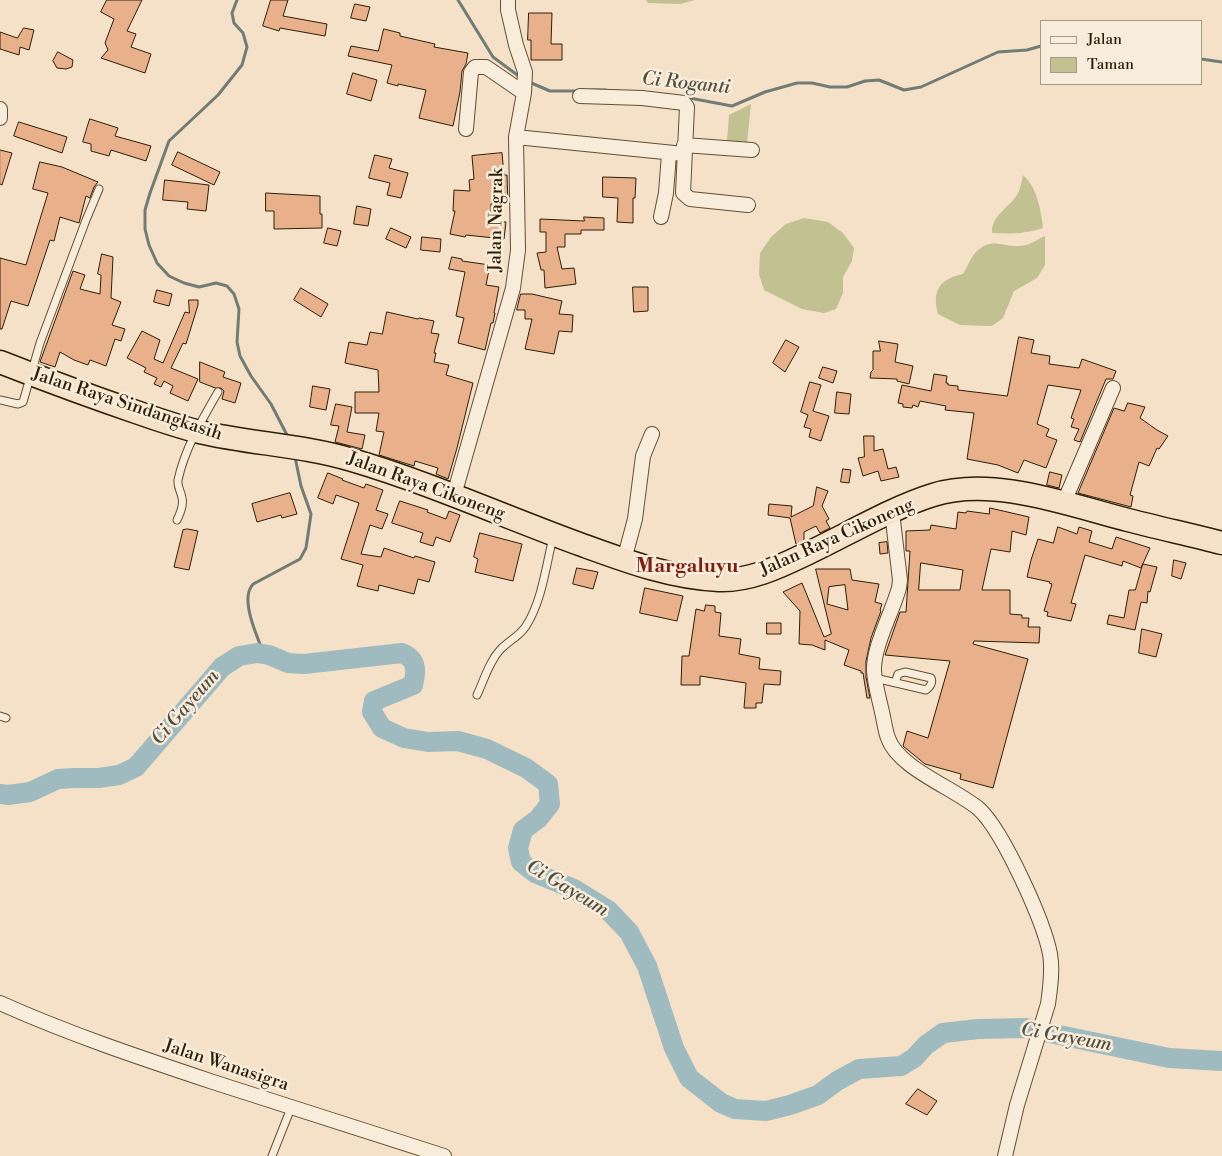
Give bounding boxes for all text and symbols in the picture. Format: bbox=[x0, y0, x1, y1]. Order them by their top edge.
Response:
legend bbox=[1040, 20, 1202, 85]
text: Jalan bbox=[1087, 30, 1122, 49]
text: Taman bbox=[1087, 55, 1134, 74]
water label: Ci Roganti bbox=[641, 68, 731, 100]
street label: Jalan Nagrak bbox=[485, 168, 509, 272]
street label: Jalan Raya Sindangkasih bbox=[29, 364, 225, 446]
street label: Jalan Raya Cikoneng bbox=[344, 448, 508, 526]
street label: Jalan Raya Cikoneng bbox=[757, 494, 917, 582]
district label: Margaluyu bbox=[636, 555, 738, 579]
water label: Ci Gayeum bbox=[147, 666, 225, 750]
water label: Ci Gayeum bbox=[522, 856, 612, 922]
water label: Ci Gayeum bbox=[1019, 1019, 1113, 1057]
street label: Jalan Wanasigra bbox=[161, 1036, 291, 1096]

